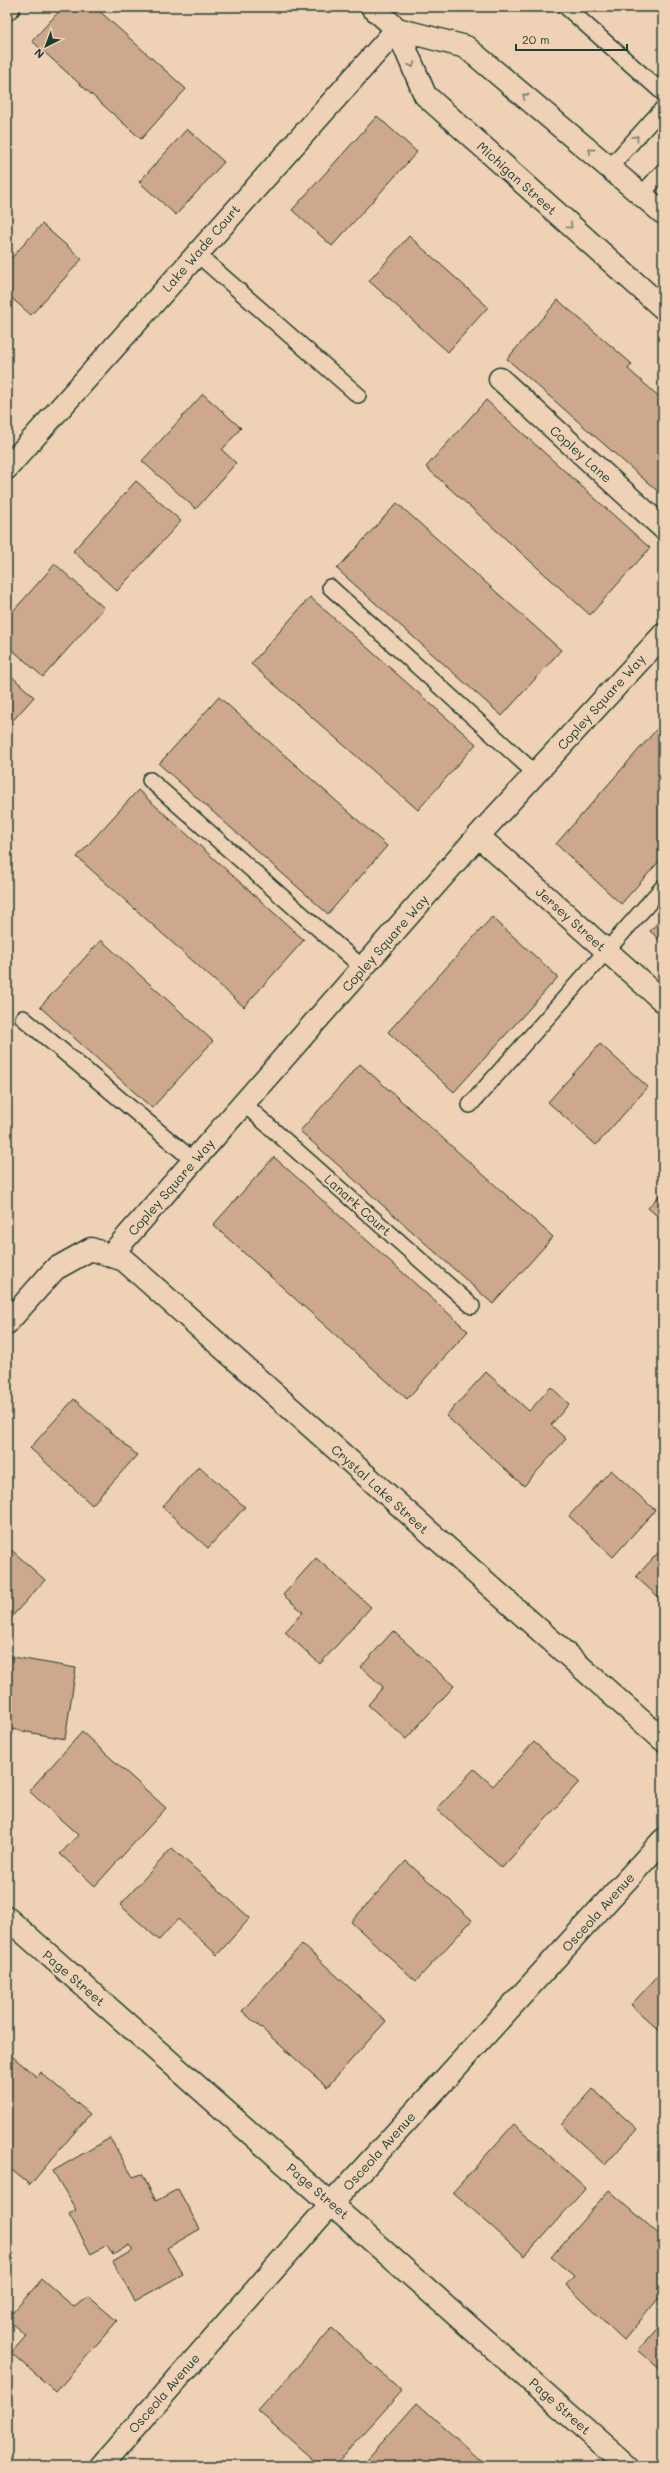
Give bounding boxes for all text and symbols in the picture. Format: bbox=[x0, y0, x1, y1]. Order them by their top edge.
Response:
north arrow bbox=[26, 26, 66, 66]
scale bar bbox=[516, 26, 627, 52]
text: 20 m bbox=[522, 31, 550, 47]
text: N bbox=[31, 45, 47, 62]
one-way arrow bbox=[407, 60, 415, 68]
one-way arrow bbox=[522, 93, 529, 100]
one-way arrow bbox=[631, 135, 639, 143]
street label: Michigan Street bbox=[474, 137, 561, 218]
one-way arrow bbox=[589, 149, 596, 156]
street label: Lake Wade Court bbox=[158, 200, 243, 295]
one-way arrow bbox=[565, 221, 572, 228]
street label: Copley Lane bbox=[547, 421, 616, 486]
street label: Copley Square Way bbox=[553, 650, 648, 753]
street label: Jersey Street bbox=[533, 883, 610, 955]
street label: Copley Square Way bbox=[338, 890, 432, 995]
street label: Copley Square Way bbox=[124, 1134, 218, 1239]
street label: Lanark Court bbox=[321, 1170, 396, 1239]
street label: Crystal Lake Street bbox=[328, 1440, 433, 1537]
street label: Osceola Avenue bbox=[558, 1869, 638, 1955]
street label: Page Street bbox=[40, 1946, 109, 2010]
street label: Osceola Avenue bbox=[339, 2108, 419, 2194]
street label: Page Street bbox=[284, 2159, 353, 2223]
street label: Osceola Avenue bbox=[124, 2349, 203, 2436]
street label: Page Street bbox=[526, 2373, 595, 2438]

